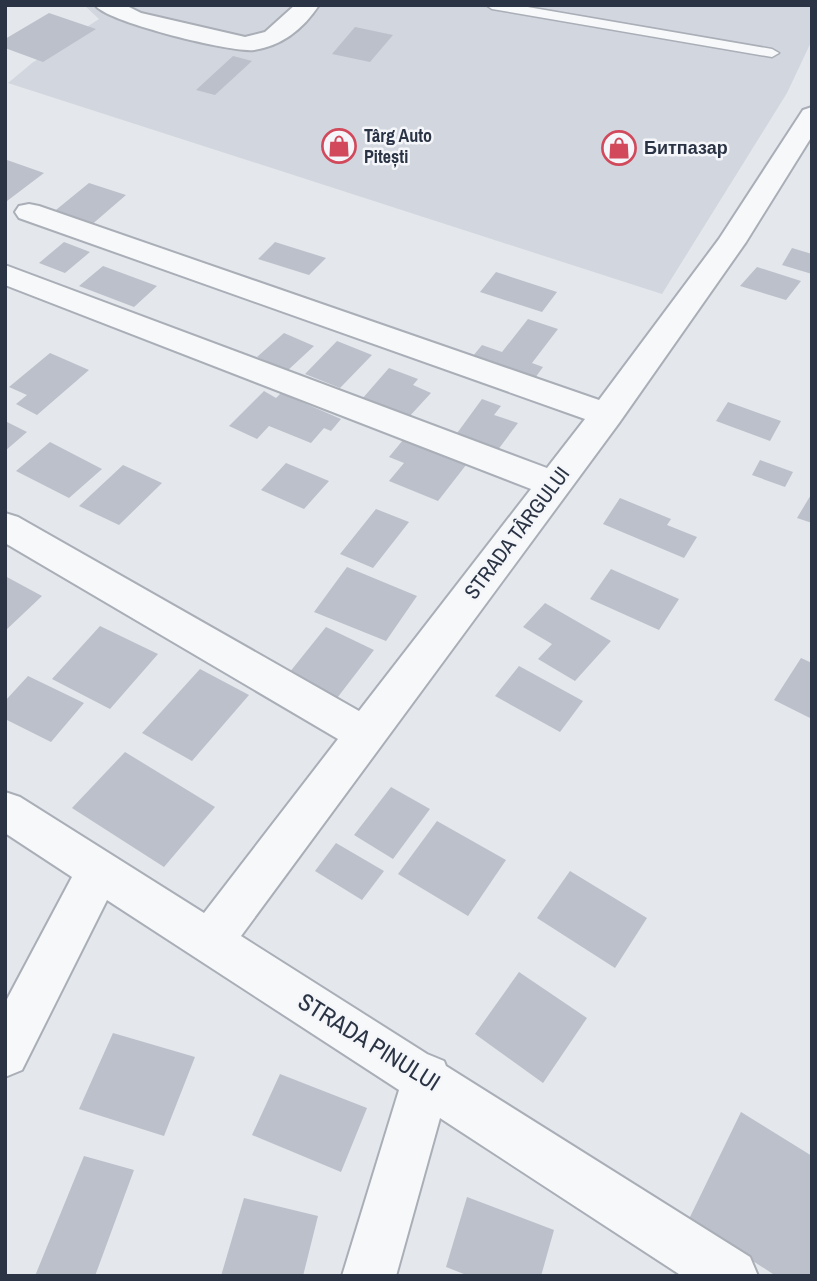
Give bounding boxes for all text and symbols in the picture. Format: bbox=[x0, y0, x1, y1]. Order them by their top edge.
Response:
place label: Târg Auto Pitești bbox=[364, 123, 432, 169]
shop icon: Târg Auto Pitești bbox=[320, 127, 358, 165]
shop icon: Битпазар bbox=[600, 129, 638, 167]
place label: Битпазар bbox=[644, 135, 728, 160]
street label: STRADA TÂRGULUI bbox=[457, 460, 576, 605]
street label: STRADA PINULUI bbox=[292, 985, 447, 1098]

